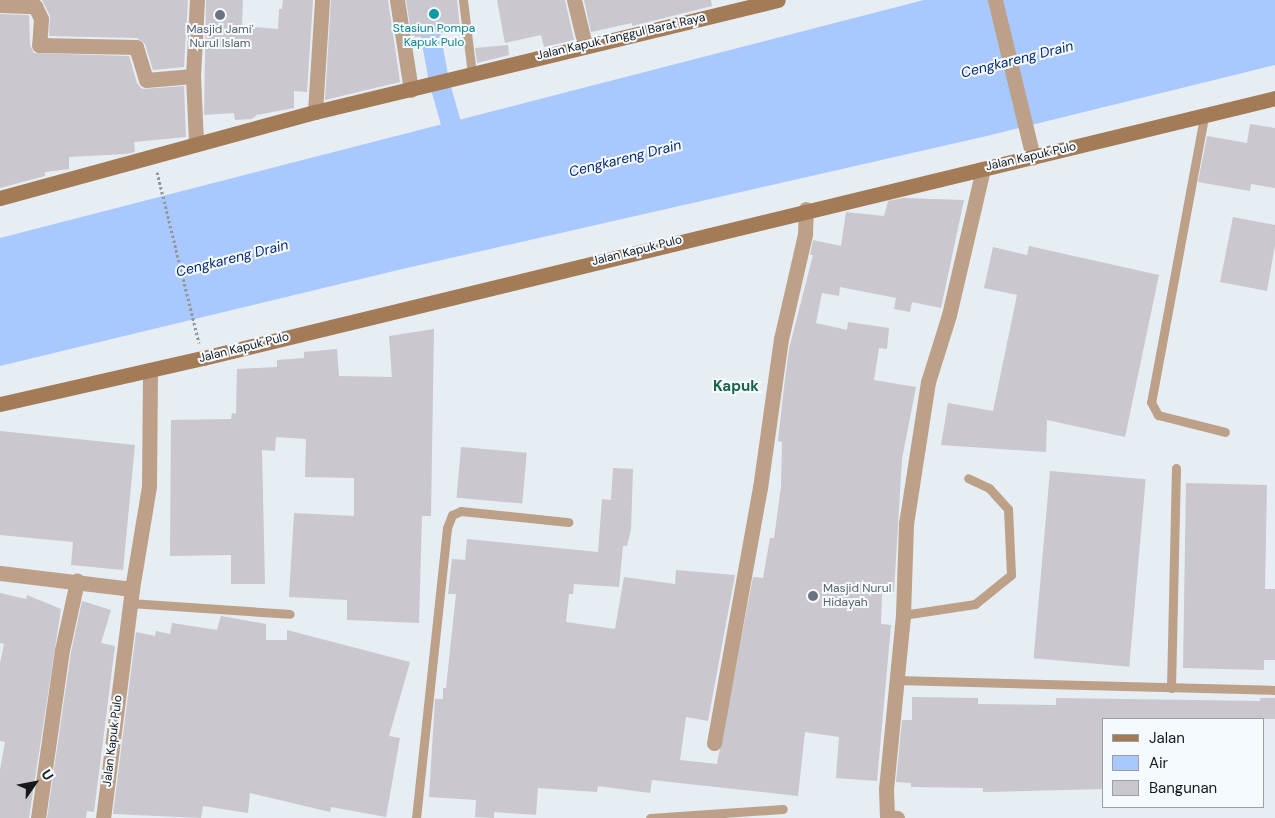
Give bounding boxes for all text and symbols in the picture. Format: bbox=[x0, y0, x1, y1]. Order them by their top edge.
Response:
marker: Stasiun Pompa Kapuk Pulo bbox=[428, 8, 440, 20]
marker: Masjid Jami' Nurul Islam bbox=[214, 9, 226, 21]
street label: Jalan Kapuk Tanggul Barat Raya bbox=[535, 11, 707, 63]
place label: Stasiun Pompa Kapuk Pulo bbox=[393, 22, 475, 50]
place label: Masjid Jami' Nurul Islam bbox=[186, 23, 254, 51]
water label: Cengkareng Drain bbox=[959, 37, 1075, 81]
water label: Cengkareng Drain bbox=[567, 136, 683, 180]
street label: Jalan Kapuk Pulo bbox=[984, 140, 1078, 174]
street label: Jalan Kapuk Pulo bbox=[590, 233, 684, 269]
water label: Cengkareng Drain bbox=[174, 236, 290, 280]
street label: Jalan Kapuk Pulo bbox=[197, 330, 291, 366]
district label: Kapuk bbox=[713, 378, 759, 396]
place label: Masjid Nurul Hidayah bbox=[823, 582, 891, 610]
marker: Masjid Nurul Hidayah bbox=[807, 590, 819, 602]
street label: Jalan Kapuk Pulo bbox=[100, 694, 126, 788]
legend bbox=[1102, 718, 1265, 808]
text: Jalan bbox=[1149, 728, 1185, 748]
text: Air bbox=[1149, 753, 1168, 773]
north arrow bbox=[10, 758, 60, 808]
text: U bbox=[37, 766, 58, 784]
text: Bangunan bbox=[1149, 778, 1217, 798]

